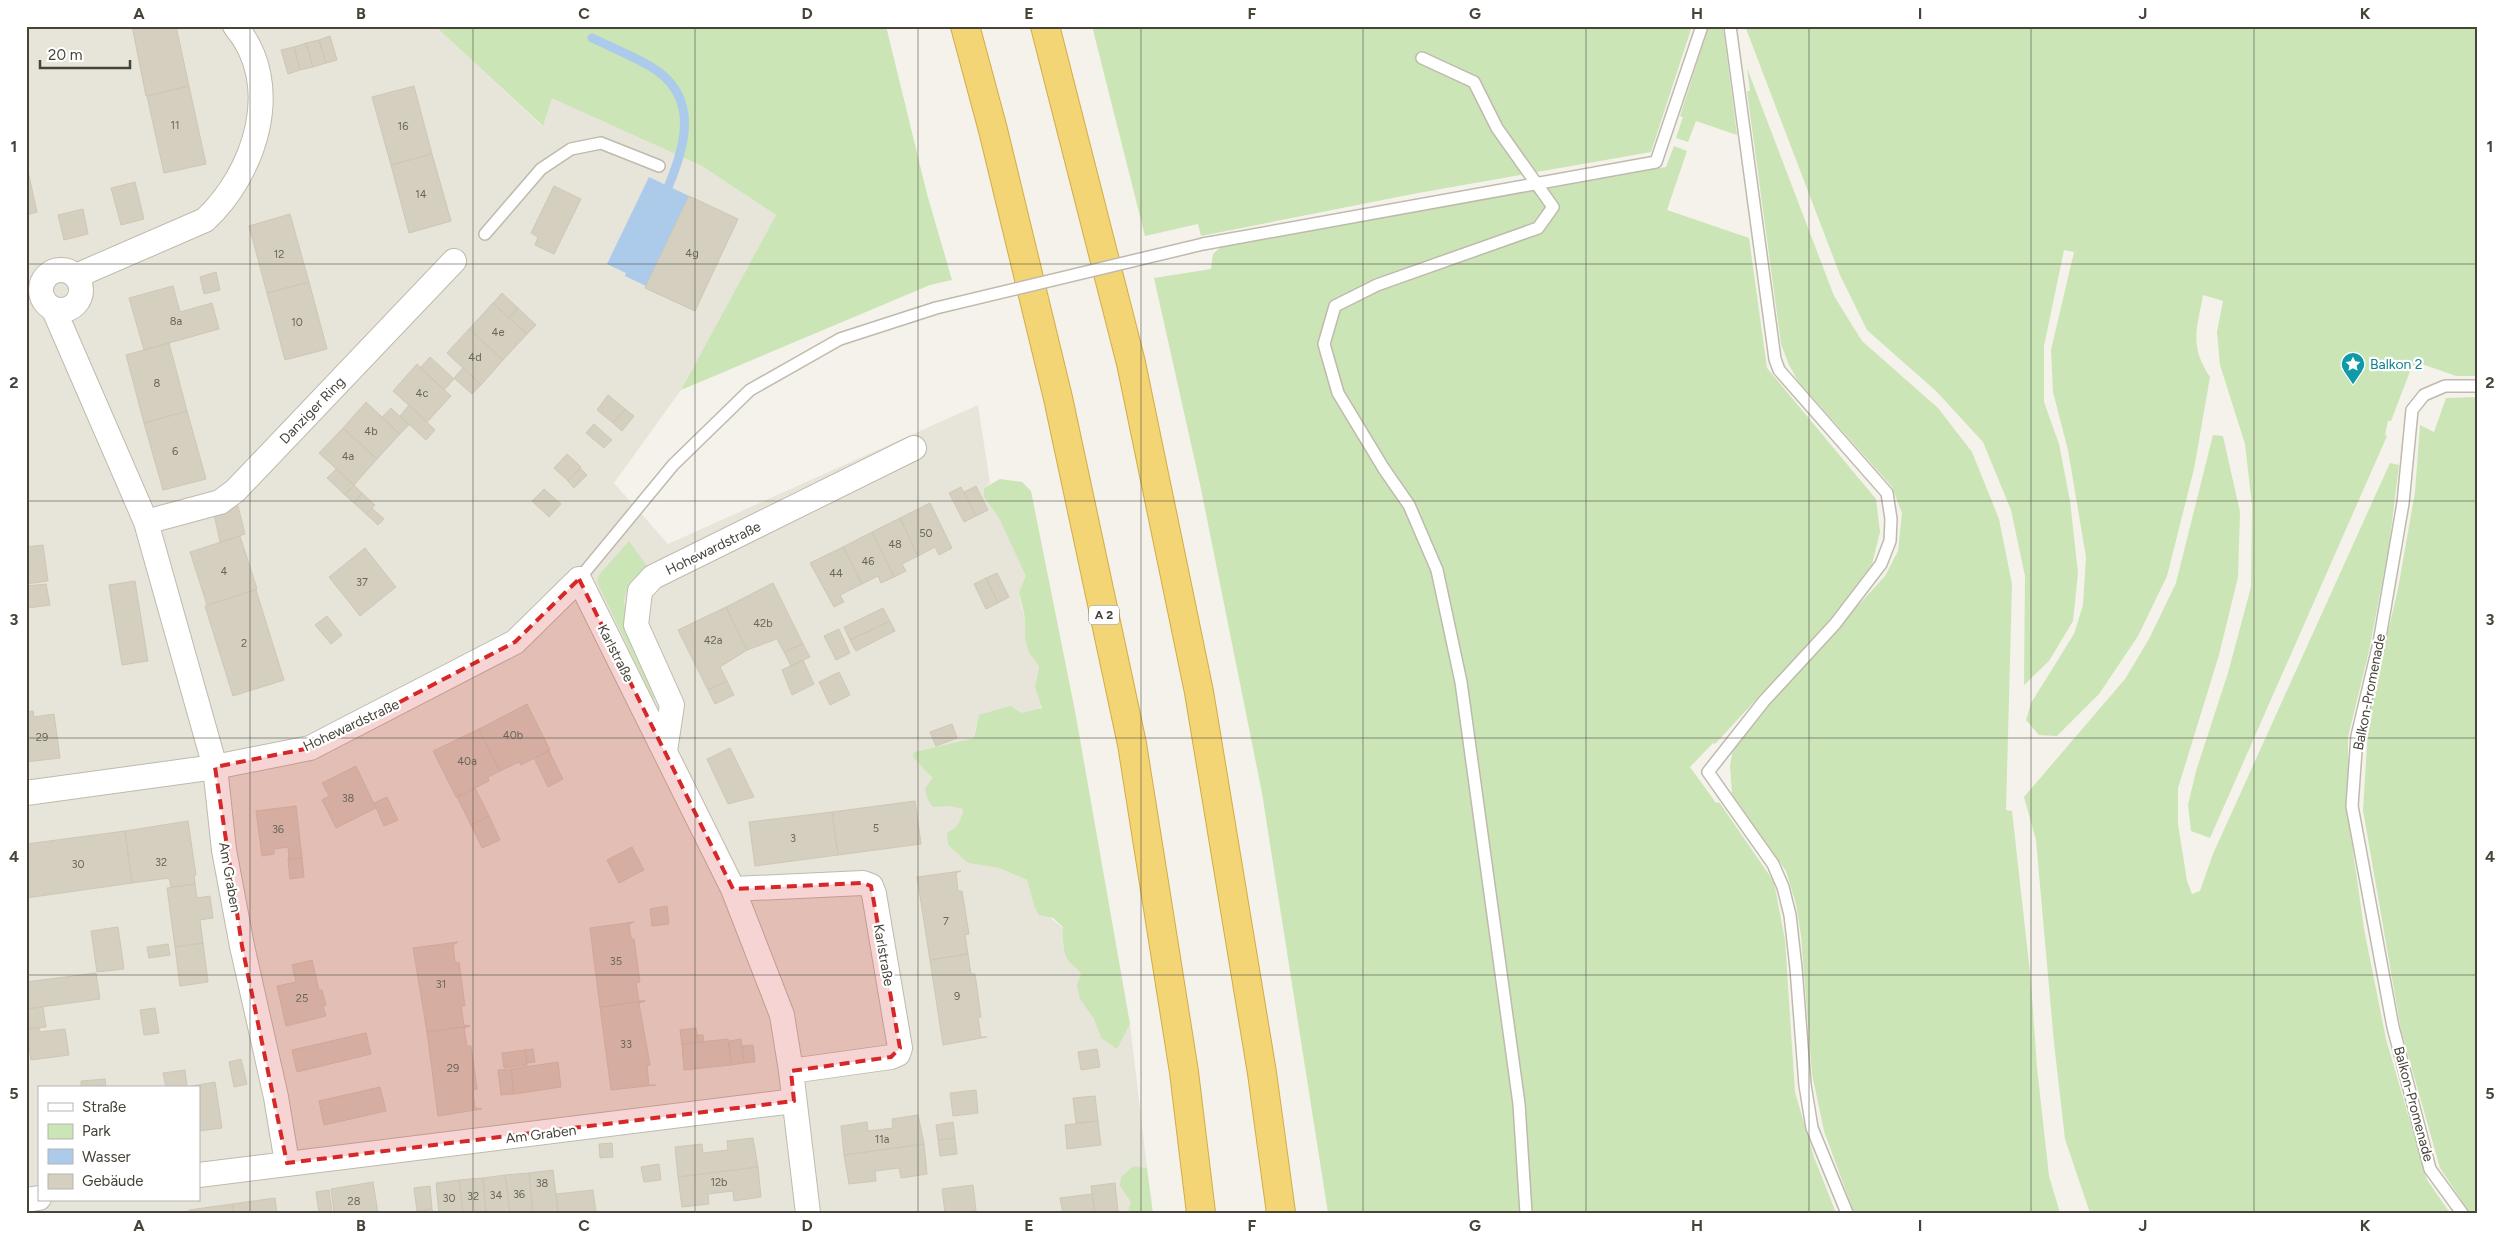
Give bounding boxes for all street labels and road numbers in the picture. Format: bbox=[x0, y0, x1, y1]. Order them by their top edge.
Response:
street label: Danziger Ring bbox=[276, 373, 349, 447]
street label: Hohewardstraße bbox=[663, 518, 764, 579]
road number: A 2 bbox=[1089, 606, 1119, 624]
street label: Karlstraße bbox=[594, 621, 637, 685]
street label: Balkon-Promenade bbox=[2350, 632, 2389, 752]
street label: Hohewardstraße bbox=[300, 696, 402, 755]
street label: Am Graben bbox=[215, 841, 244, 914]
street label: Karlstraße bbox=[870, 923, 897, 988]
street label: Balkon-Promenade bbox=[2390, 1045, 2437, 1164]
street label: Am Graben bbox=[505, 1122, 578, 1147]

